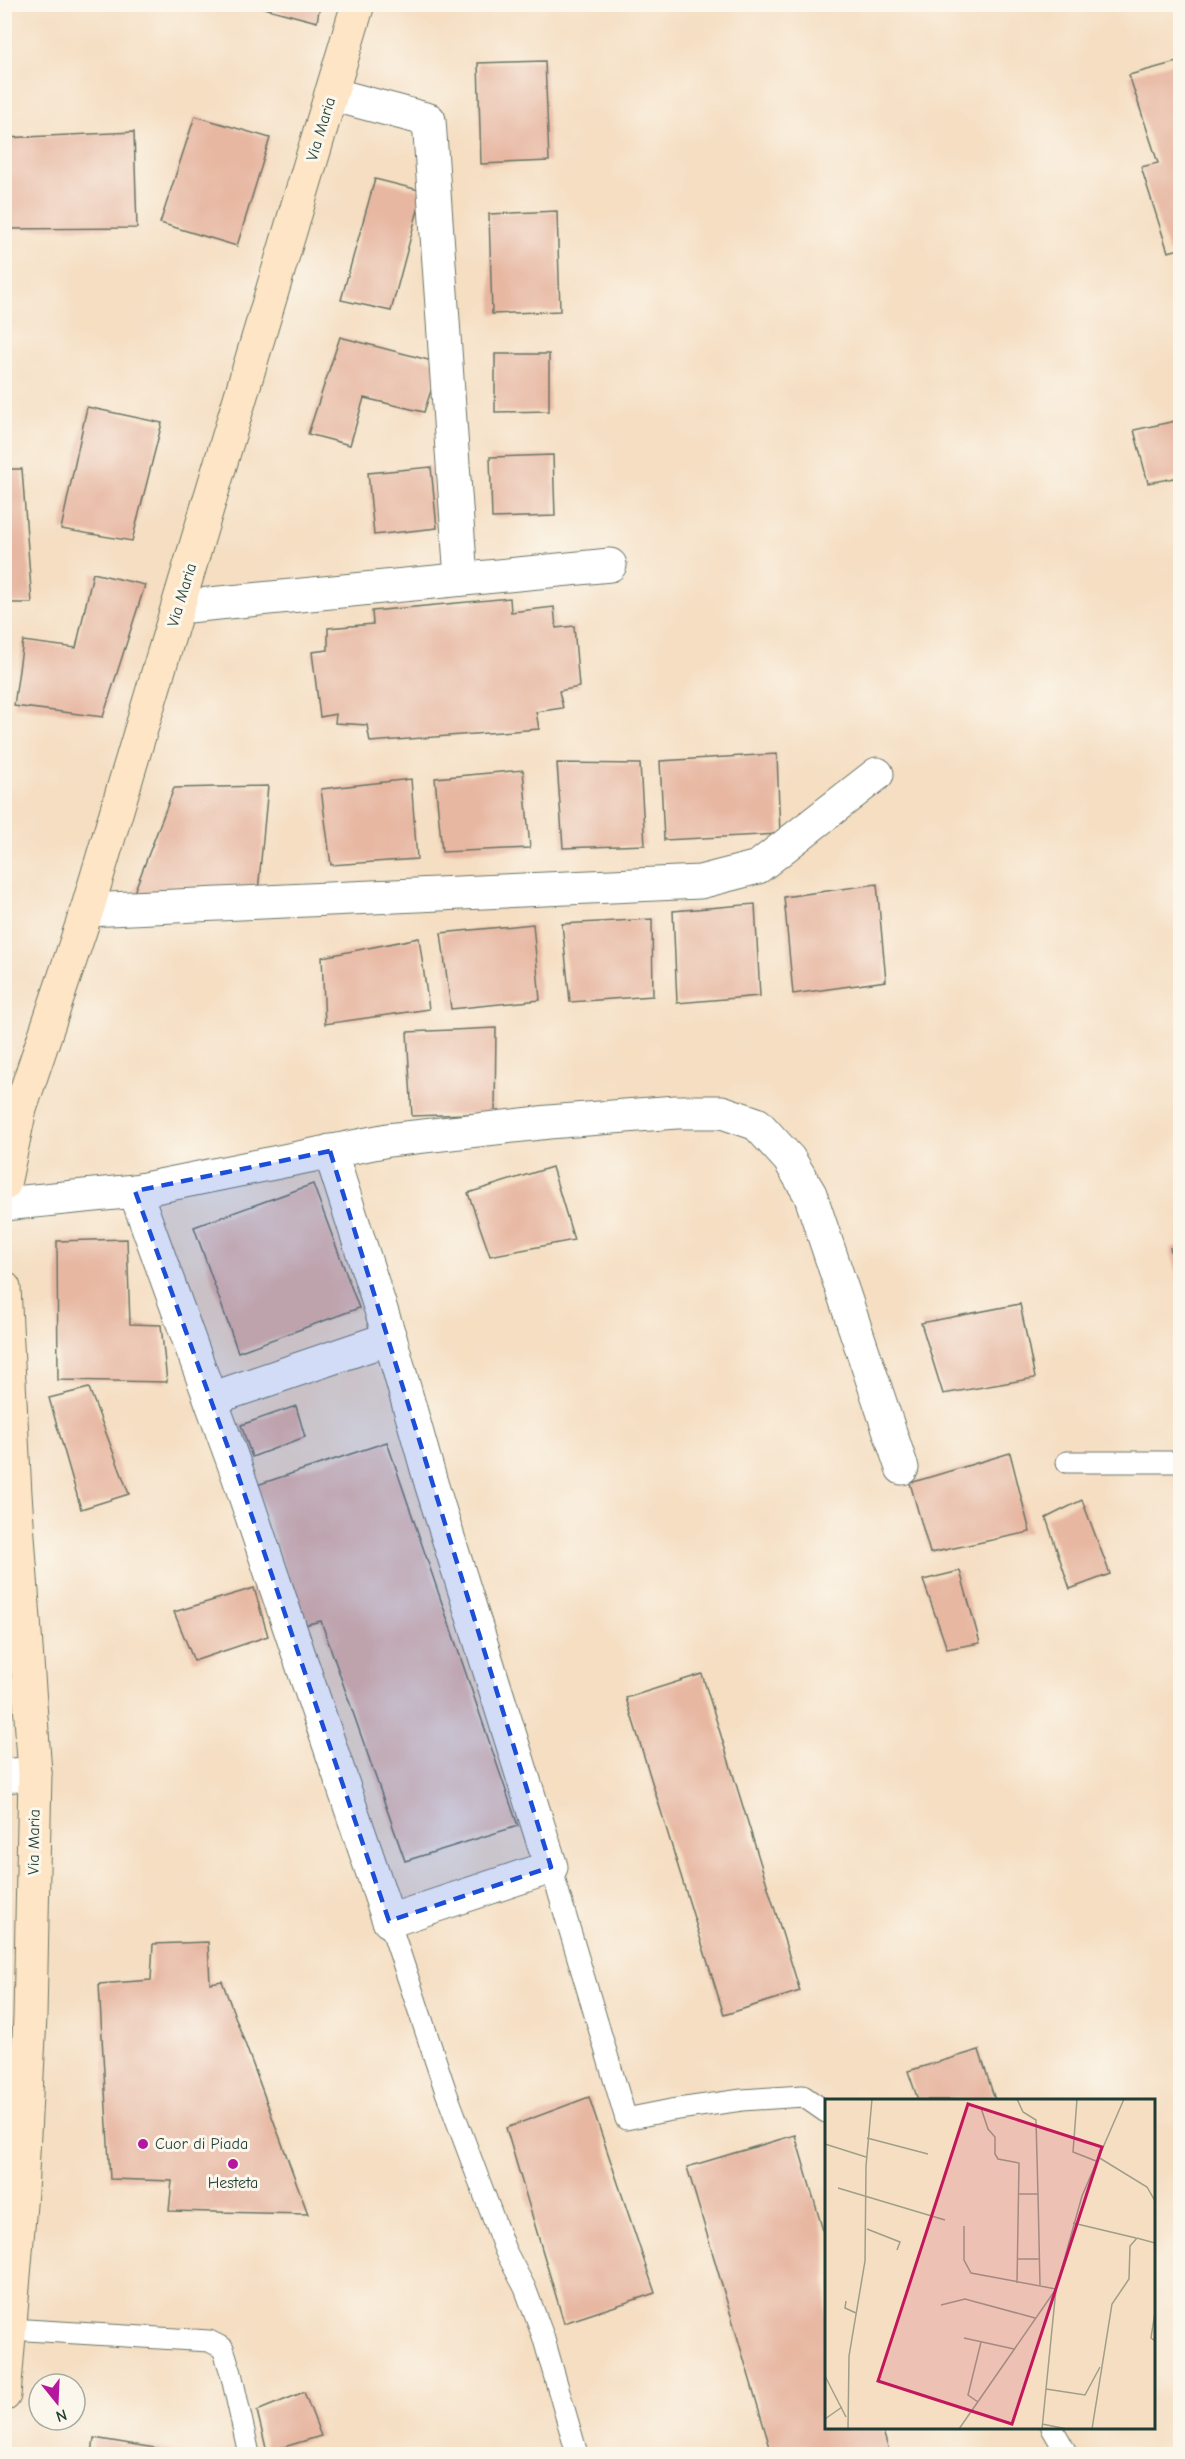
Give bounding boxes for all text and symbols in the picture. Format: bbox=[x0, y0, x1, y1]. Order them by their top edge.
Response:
street label: Via Maria bbox=[303, 95, 339, 163]
street label: Via Maria bbox=[164, 561, 200, 629]
street label: Via Maria bbox=[24, 1809, 44, 1875]
inset map bbox=[825, 2099, 1155, 2429]
place label: Cuor di Piada bbox=[155, 2135, 248, 2153]
marker: Cuor di Piada bbox=[136, 2137, 150, 2151]
marker: Hesteta bbox=[226, 2157, 240, 2171]
place label: Hesteta bbox=[208, 2174, 258, 2192]
north arrow bbox=[27, 2372, 87, 2432]
text: N bbox=[54, 2405, 69, 2425]

